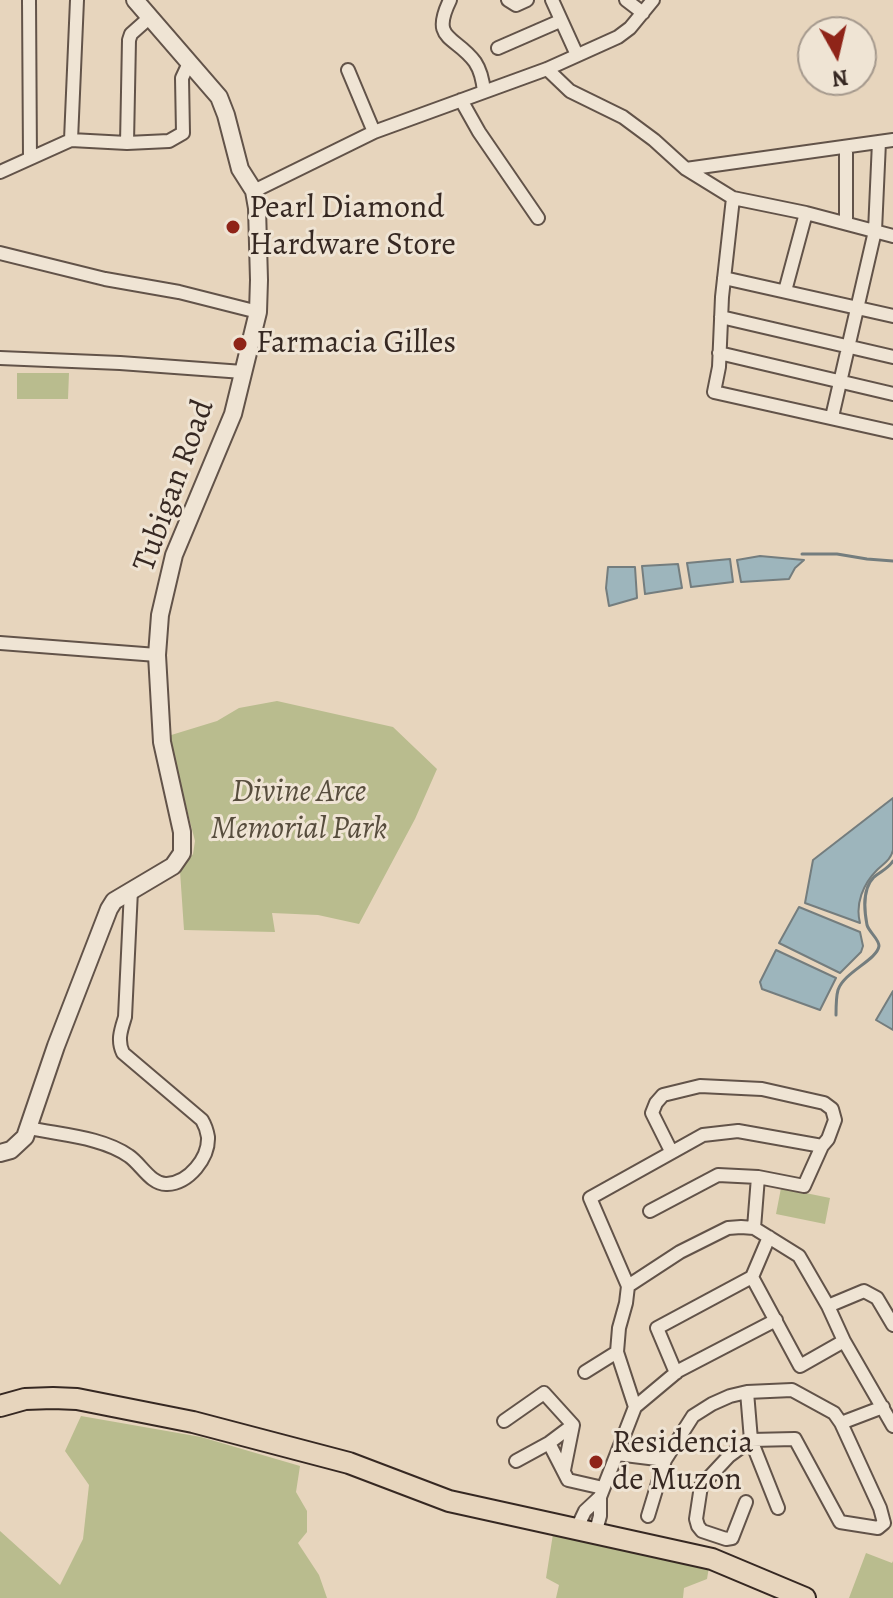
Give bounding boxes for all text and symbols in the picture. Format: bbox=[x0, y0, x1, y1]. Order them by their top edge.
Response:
north arrow bbox=[797, 16, 877, 96]
text: N bbox=[830, 62, 850, 94]
place label: Pearl Diamond Hardware Store bbox=[249, 190, 456, 265]
marker: Pearl Diamond Hardware Store bbox=[224, 218, 242, 236]
place label: Farmacia Gilles bbox=[256, 325, 456, 363]
marker: Farmacia Gilles bbox=[231, 335, 249, 353]
street label: Tubigan Road bbox=[126, 395, 224, 577]
park label: Divine Arce Memorial Park bbox=[211, 774, 387, 849]
place label: Residencia de Muzon bbox=[612, 1425, 753, 1500]
marker: Residencia de Muzon bbox=[587, 1453, 605, 1471]

